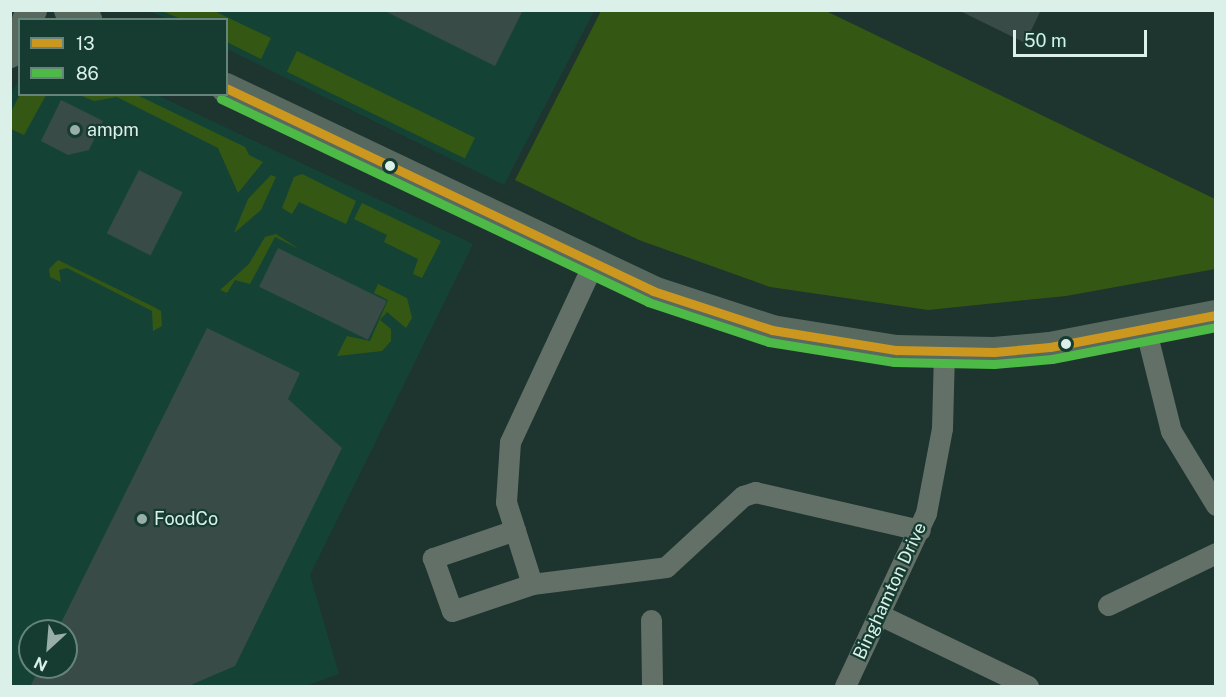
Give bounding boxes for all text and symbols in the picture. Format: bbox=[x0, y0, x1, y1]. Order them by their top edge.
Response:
legend bbox=[18, 18, 228, 96]
scale bar bbox=[1016, 18, 1150, 56]
text: 50 m bbox=[1024, 30, 1067, 51]
text: 13 bbox=[76, 33, 95, 54]
text: 86 bbox=[76, 63, 99, 84]
place label: ampm bbox=[87, 119, 139, 141]
marker: ampm bbox=[68, 123, 82, 137]
unlabelled marker bbox=[384, 160, 396, 172]
unlabelled marker bbox=[1060, 338, 1072, 350]
place label: FoodCo bbox=[154, 508, 218, 530]
marker: FoodCo bbox=[135, 512, 149, 526]
street label: Binghamton Drive bbox=[849, 519, 931, 663]
north arrow bbox=[18, 619, 78, 679]
text: N bbox=[31, 653, 51, 675]

